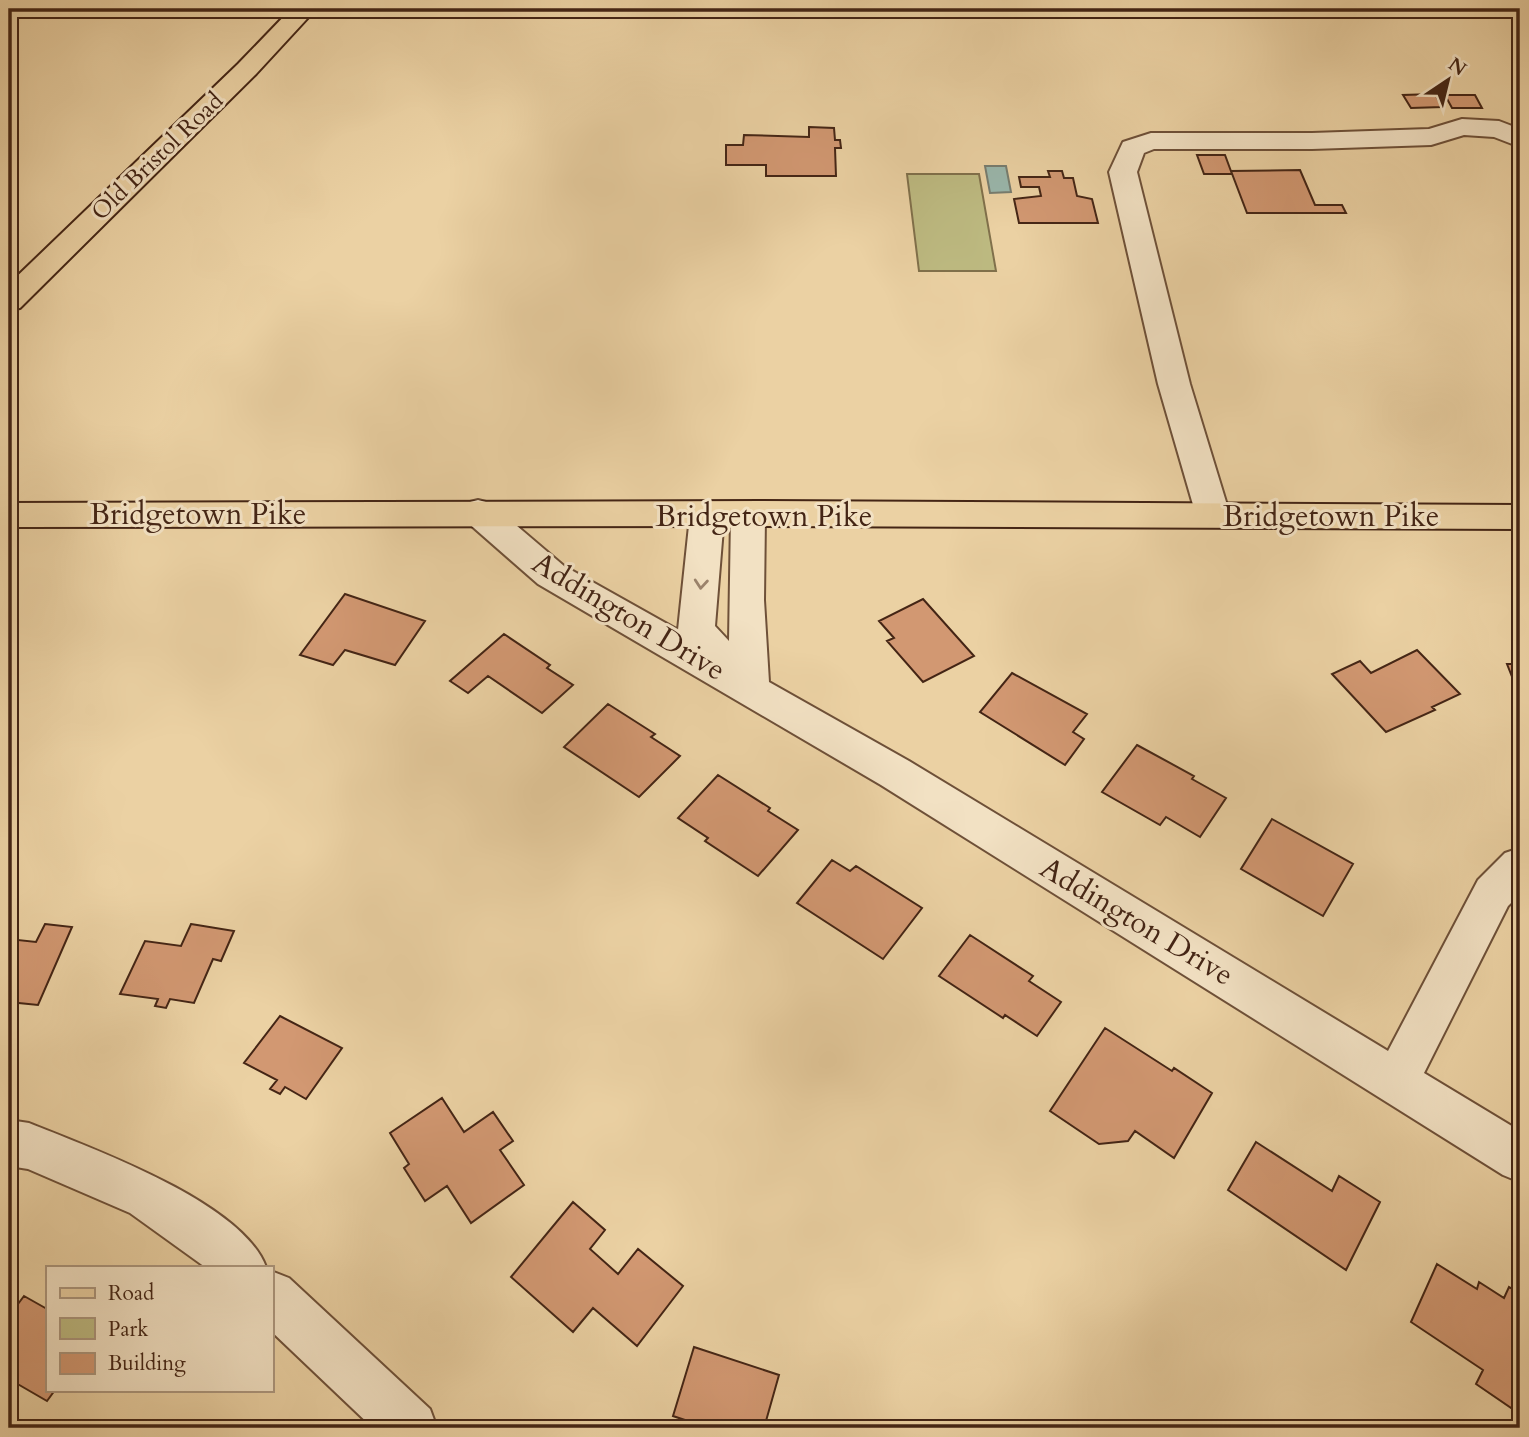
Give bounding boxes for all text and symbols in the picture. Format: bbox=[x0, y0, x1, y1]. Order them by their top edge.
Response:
north arrow bbox=[1414, 46, 1484, 116]
text: N bbox=[1443, 52, 1472, 83]
street label: Old Bristol Road bbox=[84, 85, 231, 228]
street label: Bridgetown Pike bbox=[90, 494, 306, 535]
street label: Bridgetown Pike bbox=[656, 496, 872, 537]
street label: Bridgetown Pike bbox=[1223, 496, 1439, 537]
street label: Addington Drive bbox=[524, 542, 733, 690]
one-way arrow bbox=[694, 579, 709, 590]
street label: Addington Drive bbox=[1032, 847, 1241, 995]
legend bbox=[46, 1266, 273, 1392]
text: Road bbox=[108, 1279, 154, 1308]
text: Park bbox=[108, 1315, 149, 1344]
text: Building bbox=[108, 1349, 186, 1378]

